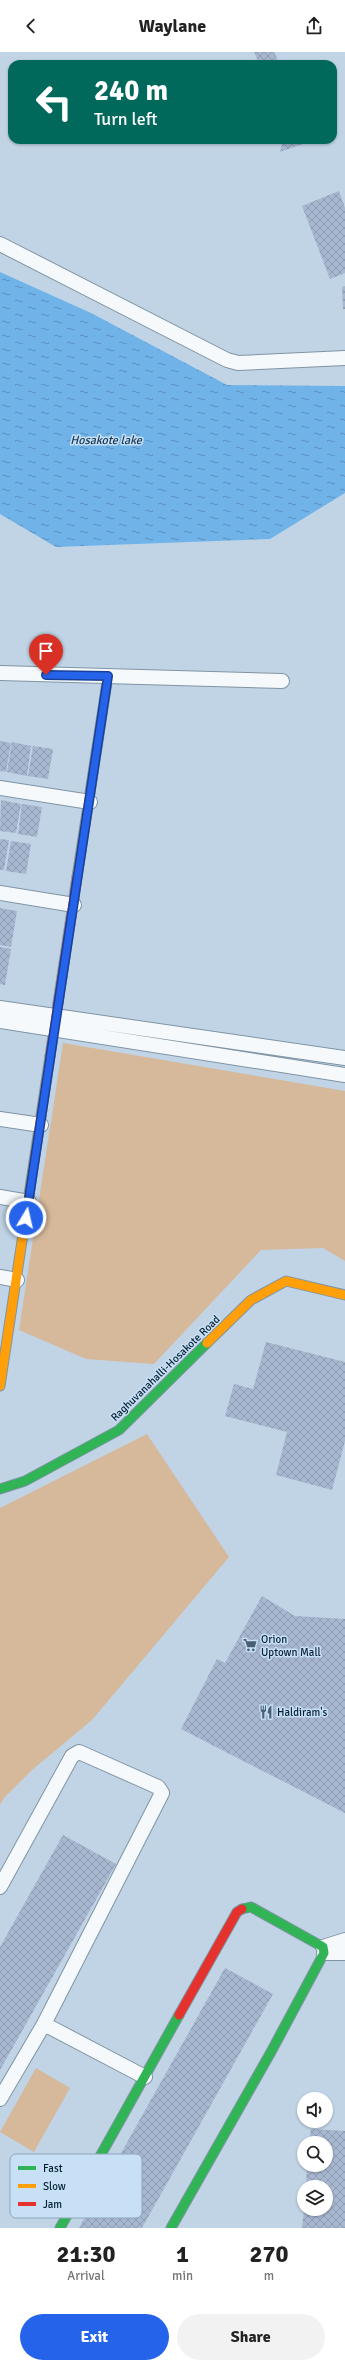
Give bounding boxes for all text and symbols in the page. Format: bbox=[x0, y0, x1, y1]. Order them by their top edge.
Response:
icon: back bbox=[20, 15, 42, 37]
text: Waylane bbox=[139, 15, 206, 37]
icon: share bbox=[303, 15, 325, 37]
text: 240 m bbox=[94, 74, 168, 108]
icon: left bbox=[28, 76, 80, 128]
text: Turn left bbox=[94, 108, 157, 130]
water label: Hosakote lake bbox=[70, 433, 143, 448]
pin bbox=[29, 634, 63, 675]
icon: arrive bbox=[35, 640, 57, 662]
position arrow bbox=[5, 1197, 47, 1239]
street label: Raghuvanahalli-Hosakote Road bbox=[108, 1313, 223, 1424]
place label: Orion Uptown Mall bbox=[261, 1633, 321, 1659]
supermarket icon: Orion Uptown Mall bbox=[242, 1637, 258, 1653]
restaurant icon: Haldiram's bbox=[258, 1704, 274, 1720]
place label: Haldiram's bbox=[277, 1706, 328, 1719]
map controls bbox=[297, 2092, 333, 2216]
button: sound bbox=[297, 2092, 333, 2128]
button: search bbox=[297, 2136, 333, 2172]
legend bbox=[10, 2154, 142, 2218]
text: Fast bbox=[43, 2162, 63, 2175]
text: Slow bbox=[43, 2180, 66, 2193]
button: layers bbox=[297, 2180, 333, 2216]
text: Jam bbox=[43, 2198, 62, 2211]
text: 21:30 bbox=[57, 2239, 115, 2269]
text: 1 bbox=[176, 2239, 189, 2269]
text: 270 bbox=[250, 2239, 288, 2269]
text: Arrival bbox=[67, 2268, 105, 2284]
text: min bbox=[172, 2268, 193, 2284]
text: m bbox=[264, 2268, 274, 2284]
button: Exit bbox=[20, 2314, 169, 2360]
button: Share bbox=[177, 2314, 325, 2360]

